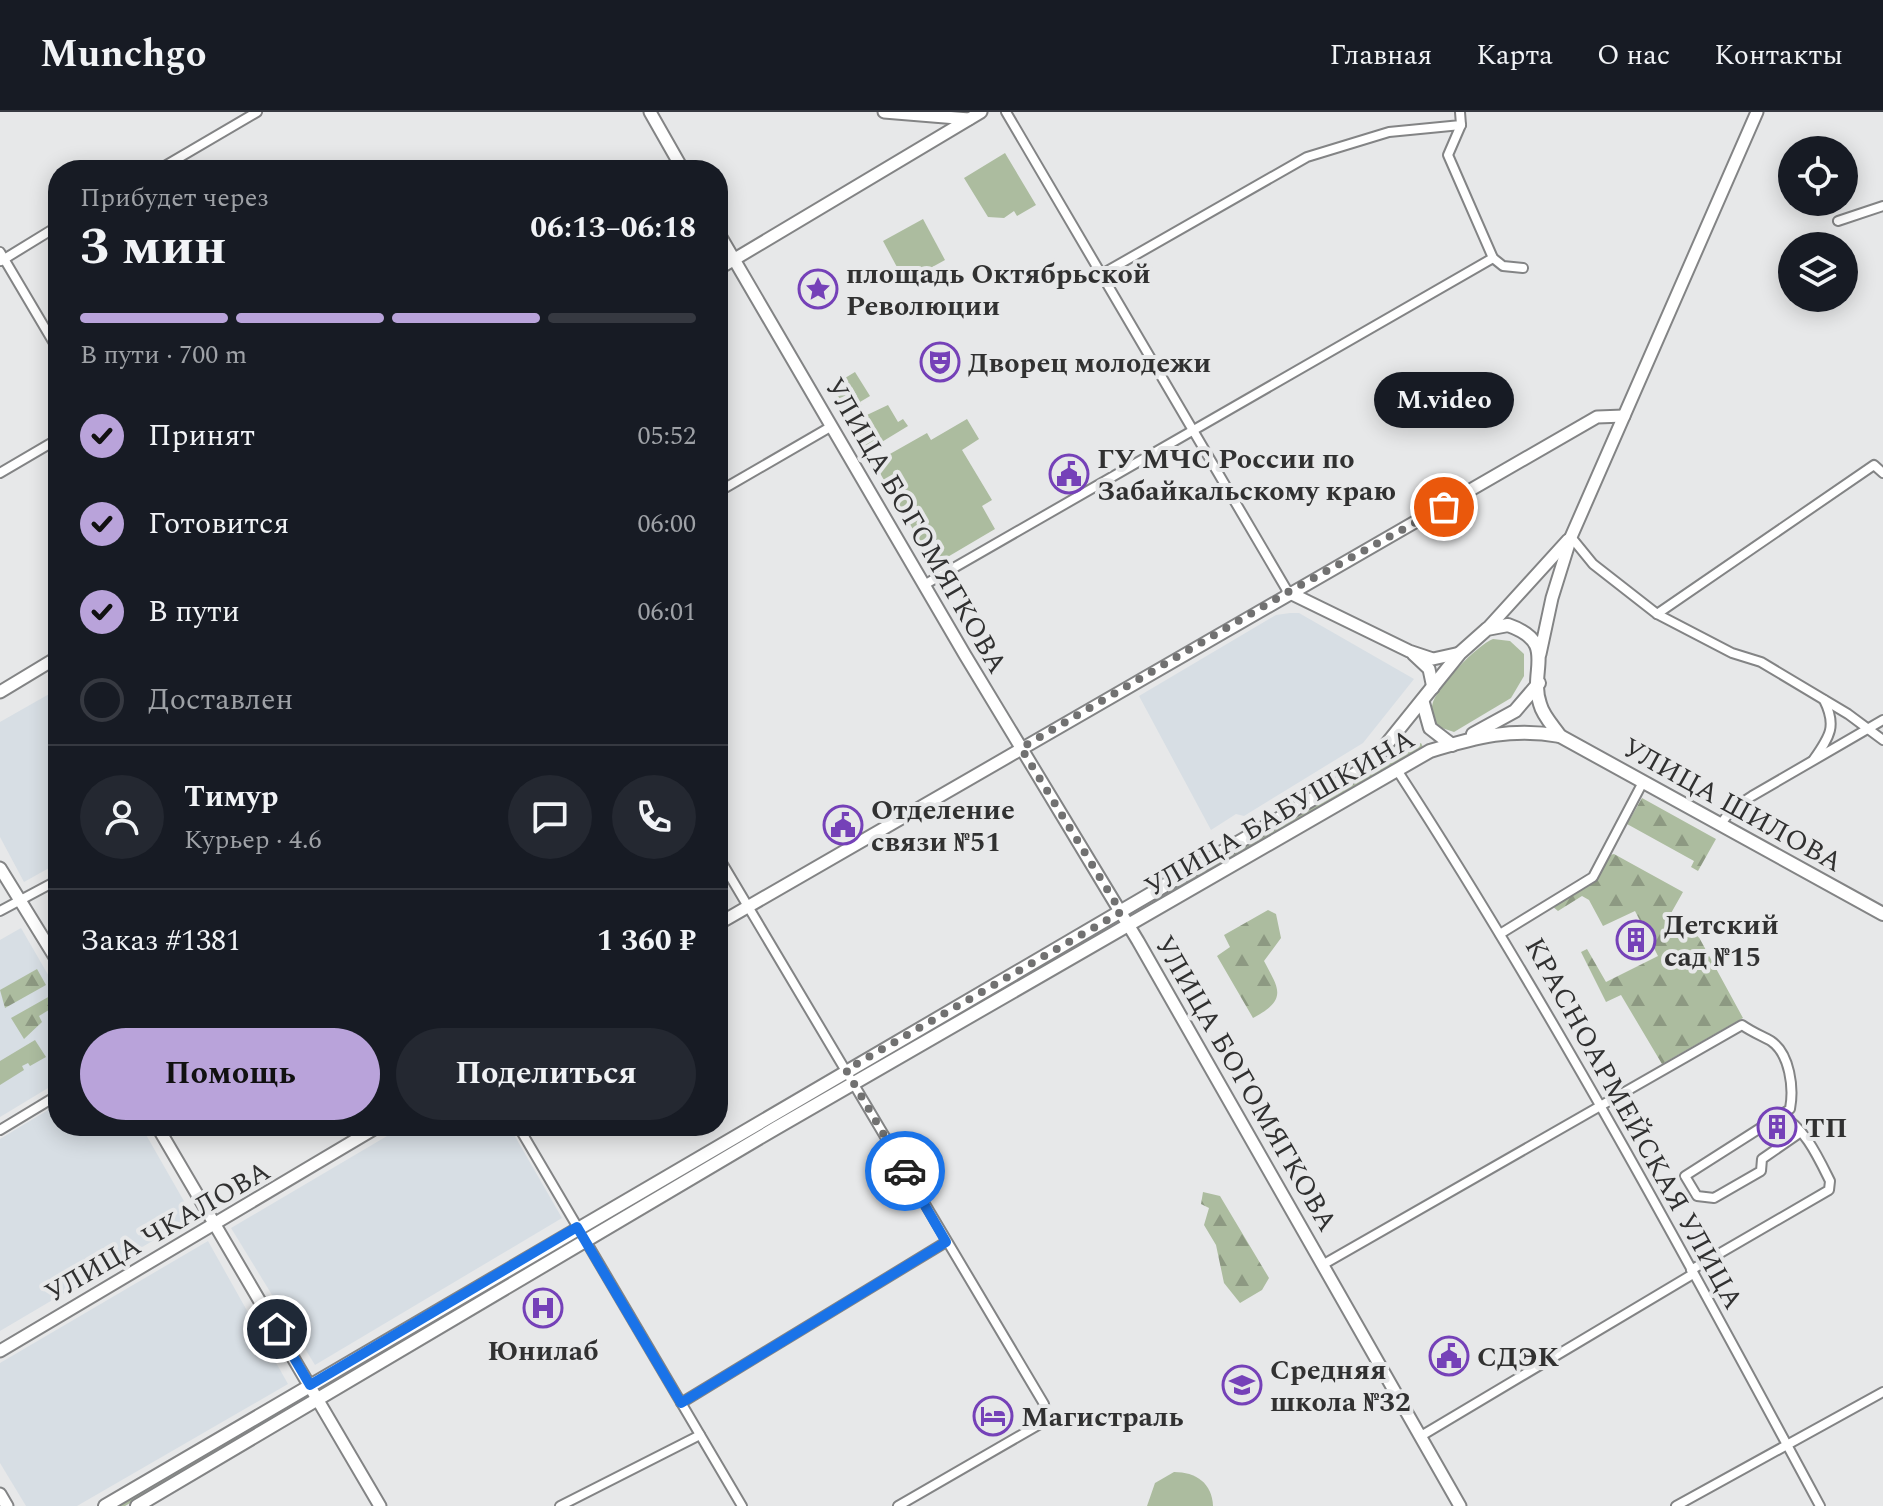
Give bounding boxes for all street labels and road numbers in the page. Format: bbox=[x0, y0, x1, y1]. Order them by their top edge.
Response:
street label: УЛИЦА БОГОМЯГКОВА bbox=[813, 369, 1018, 682]
street label: УЛИЦА БАБУШКИНА bbox=[1136, 718, 1423, 908]
street label: УЛИЦА ШИЛОВА bbox=[1614, 727, 1850, 884]
street label: УЛИЦА БОГОМЯГКОВА bbox=[1143, 927, 1348, 1240]
street label: КРАСНОАРМЕЙСКАЯ УЛИЦА bbox=[1513, 930, 1754, 1318]
street label: УЛИЦА ЧКАЛОВА bbox=[37, 1150, 279, 1315]

